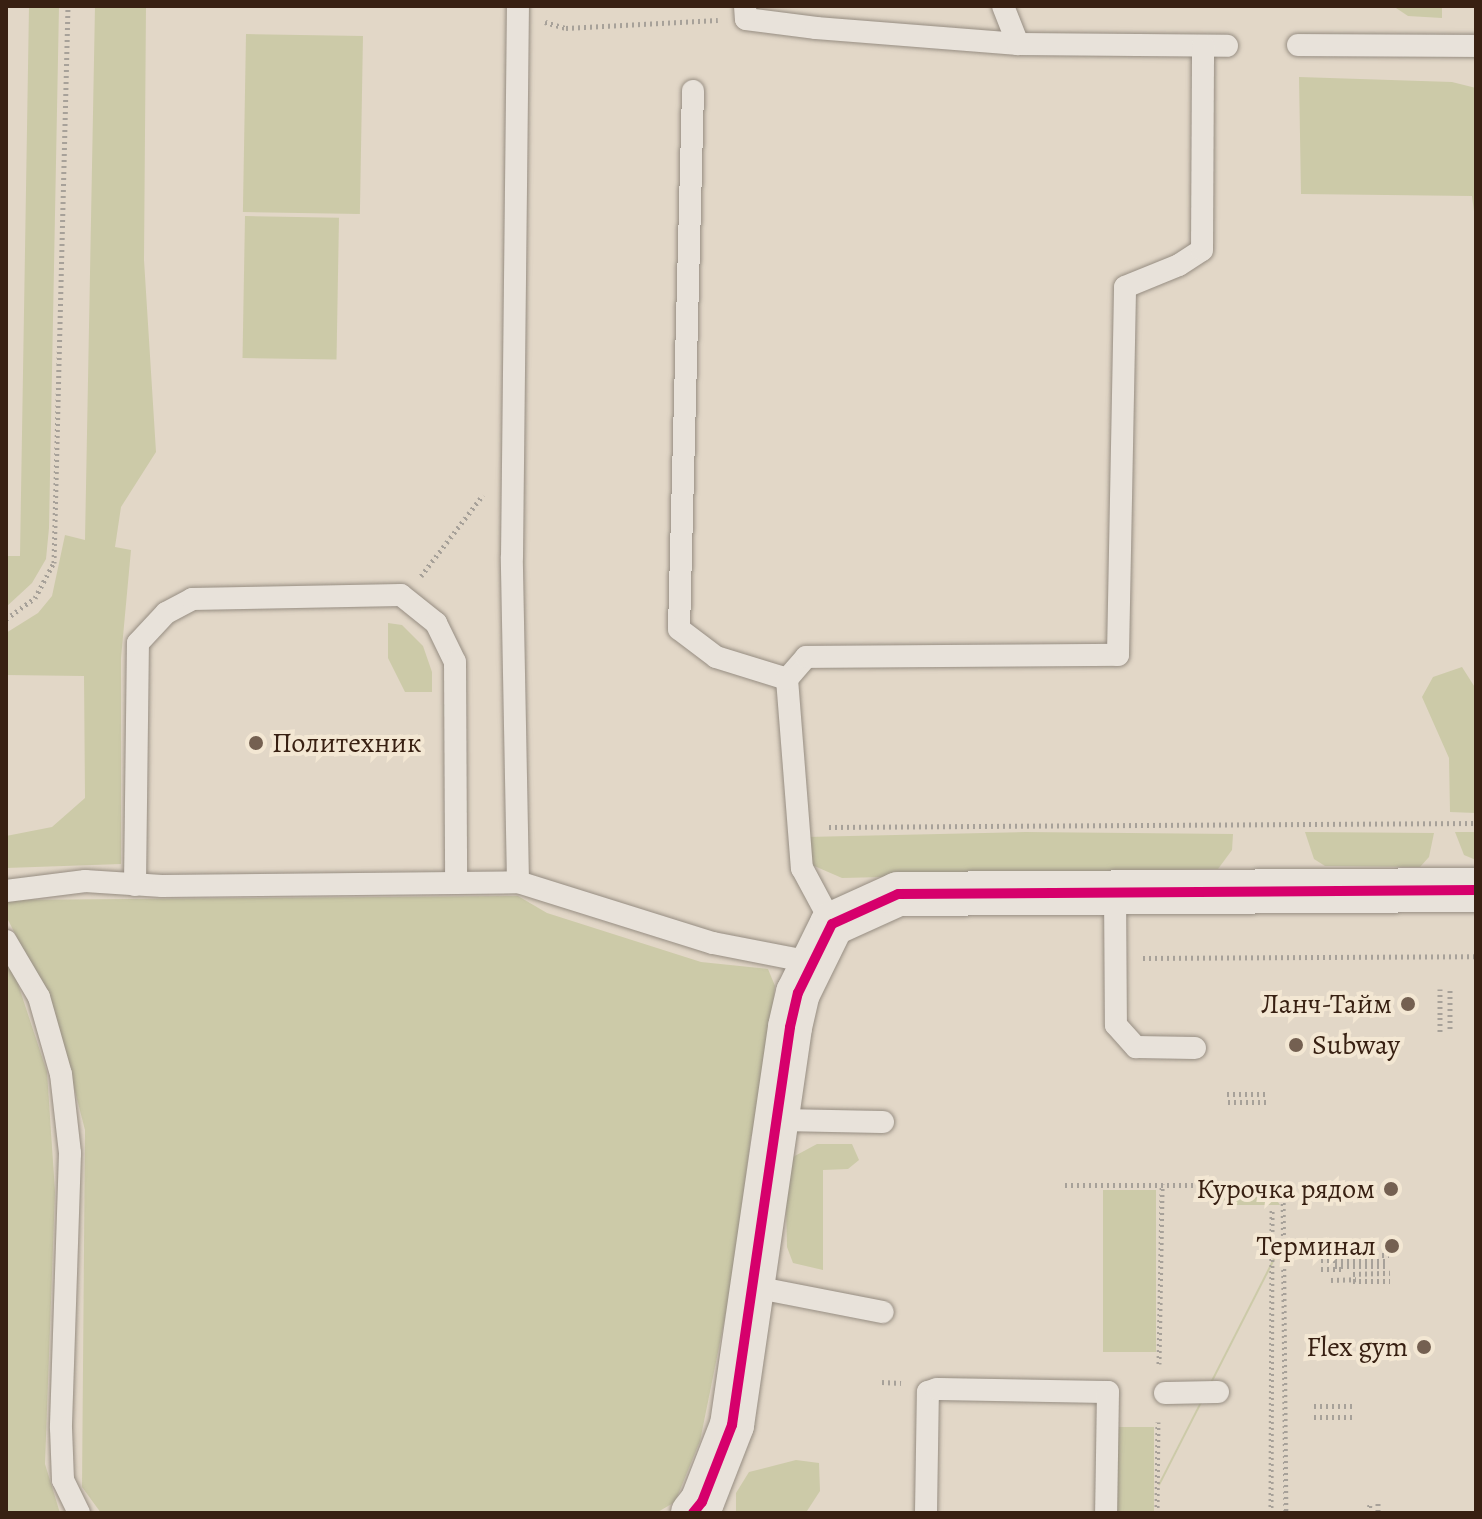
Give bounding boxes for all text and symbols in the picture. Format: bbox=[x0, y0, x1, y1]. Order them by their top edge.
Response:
place label: Политехник bbox=[272, 726, 421, 760]
marker: Политехник bbox=[247, 734, 265, 752]
place label: Ланч-Тайм bbox=[1261, 987, 1392, 1021]
marker: Ланч-Тайм bbox=[1399, 995, 1417, 1013]
place label: Subway bbox=[1312, 1028, 1400, 1062]
marker: Subway bbox=[1287, 1036, 1305, 1054]
place label: Курочка рядом bbox=[1196, 1172, 1375, 1206]
marker: Курочка рядом bbox=[1382, 1180, 1400, 1198]
place label: Терминал bbox=[1257, 1229, 1376, 1263]
marker: Терминал bbox=[1383, 1237, 1401, 1255]
place label: Flex gym bbox=[1306, 1330, 1408, 1364]
marker: Flex gym bbox=[1415, 1338, 1433, 1356]

